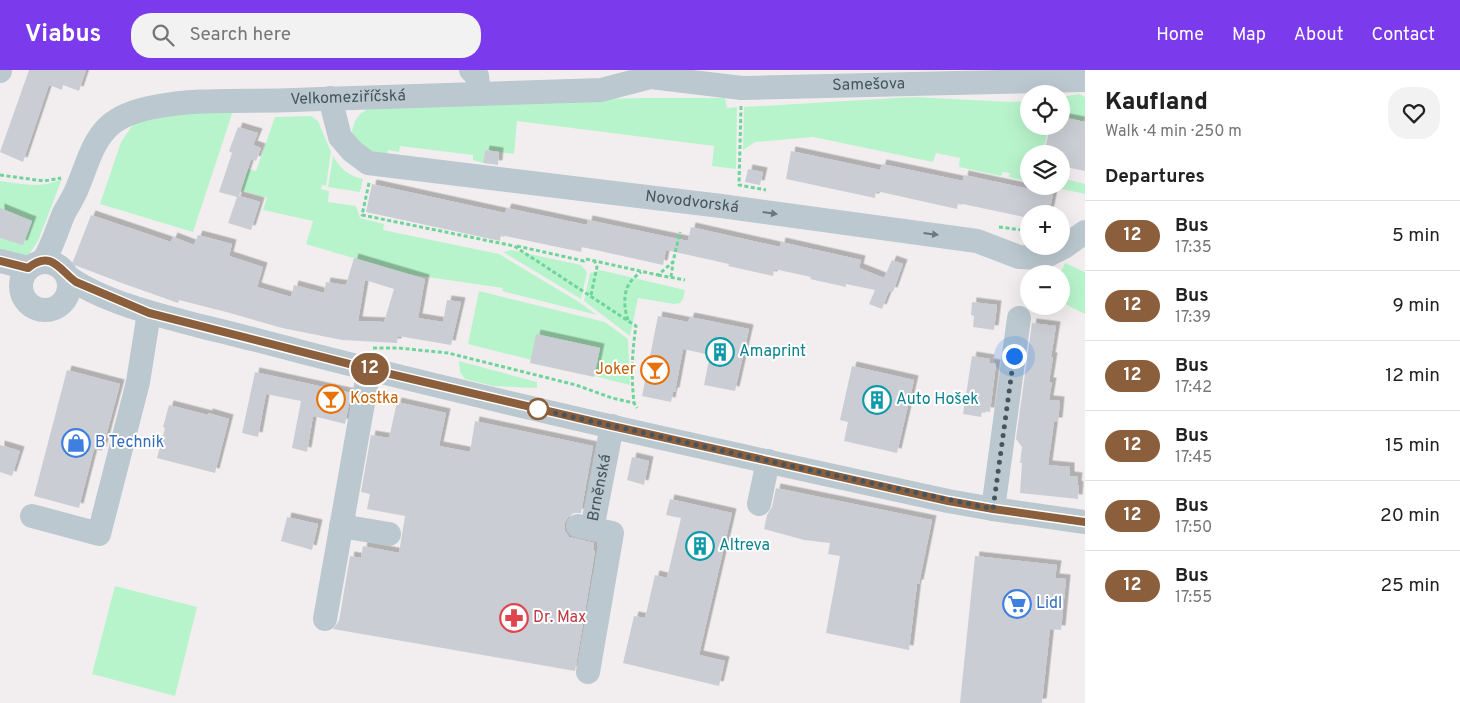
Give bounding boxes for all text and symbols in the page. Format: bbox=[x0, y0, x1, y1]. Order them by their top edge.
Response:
search box bbox=[131, 13, 481, 58]
text: Viabus bbox=[25, 20, 101, 50]
icon: search bbox=[149, 21, 177, 49]
text: Search here bbox=[189, 23, 291, 47]
text: Home bbox=[1156, 24, 1204, 47]
text: Map bbox=[1232, 24, 1266, 47]
text: About bbox=[1294, 24, 1343, 47]
text: Contact bbox=[1371, 24, 1435, 47]
street label: Samešova bbox=[832, 74, 905, 96]
map controls bbox=[1020, 85, 1070, 315]
button: locate bbox=[1020, 85, 1070, 135]
street label: Velkomeziříčská bbox=[290, 86, 406, 110]
button: heart bbox=[1388, 87, 1440, 139]
text: Kaufland bbox=[1105, 88, 1208, 118]
text: Walk · 4 min · 250 m bbox=[1105, 122, 1242, 142]
button: layers bbox=[1020, 145, 1070, 195]
text: Departures bbox=[1105, 165, 1205, 189]
street label: Novodvorská bbox=[644, 187, 740, 218]
button: + bbox=[1020, 205, 1070, 255]
one-way arrow bbox=[762, 209, 778, 217]
text: Bus bbox=[1175, 214, 1209, 238]
text: 12 bbox=[1123, 224, 1142, 247]
text: 5 min bbox=[1392, 224, 1440, 248]
one-way arrow bbox=[923, 231, 939, 239]
text: 17:35 bbox=[1175, 238, 1212, 258]
button: − bbox=[1020, 265, 1070, 315]
text: Bus bbox=[1175, 284, 1209, 308]
text: 12 bbox=[1123, 294, 1142, 317]
text: 9 min bbox=[1393, 294, 1440, 318]
text: 17:39 bbox=[1175, 308, 1211, 328]
building icon: Amaprint bbox=[705, 337, 735, 367]
place label: Amaprint bbox=[739, 342, 806, 362]
your location bbox=[1002, 344, 1027, 369]
line badge: 12 bbox=[348, 353, 392, 385]
text: Bus bbox=[1175, 354, 1209, 378]
bar icon: Joker bbox=[640, 355, 670, 385]
text: 12 bbox=[361, 357, 379, 380]
place label: Joker bbox=[595, 360, 636, 380]
text: 12 bbox=[1123, 364, 1142, 387]
text: 12 min bbox=[1385, 364, 1440, 388]
text: 17:42 bbox=[1175, 378, 1212, 398]
bar icon: Kostka bbox=[316, 384, 346, 414]
building icon: Auto Hošek bbox=[862, 385, 892, 415]
place label: Kostka bbox=[350, 389, 399, 409]
place label: Auto Hošek bbox=[896, 390, 979, 410]
unlabelled marker bbox=[527, 398, 549, 420]
text: Bus bbox=[1175, 424, 1209, 448]
shop icon: B Technik bbox=[61, 428, 91, 458]
place label: B Technik bbox=[95, 433, 164, 453]
text: 12 bbox=[1123, 434, 1142, 457]
text: 15 min bbox=[1385, 434, 1440, 458]
text: 17:45 bbox=[1175, 448, 1212, 468]
street label: Brněnská bbox=[584, 452, 616, 523]
text: Bus bbox=[1175, 494, 1209, 518]
text: 12 bbox=[1123, 504, 1142, 527]
text: 20 min bbox=[1380, 504, 1440, 528]
text: 17:50 bbox=[1175, 518, 1212, 538]
building icon: Altreva bbox=[685, 531, 715, 561]
place label: Altreva bbox=[719, 536, 770, 556]
text: Bus bbox=[1175, 564, 1209, 588]
text: 12 bbox=[1123, 574, 1142, 597]
text: 25 min bbox=[1380, 574, 1440, 598]
text: 17:55 bbox=[1175, 588, 1212, 608]
supermarket icon: Lidl bbox=[1002, 589, 1032, 619]
place label: Lidl bbox=[1036, 594, 1062, 614]
pharmacy icon: Dr. Max bbox=[499, 603, 529, 633]
place label: Dr. Max bbox=[533, 608, 586, 628]

